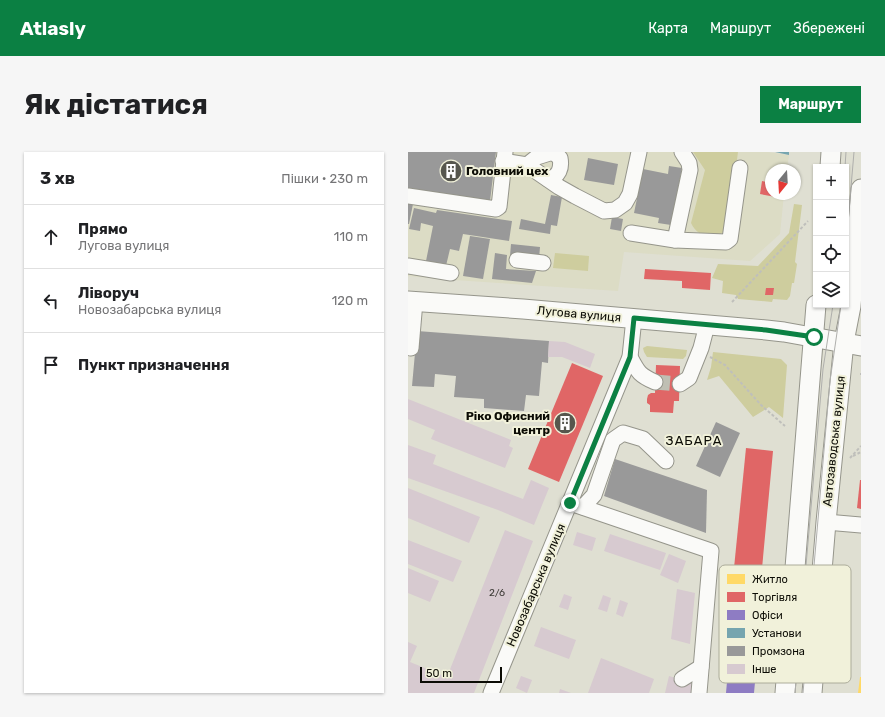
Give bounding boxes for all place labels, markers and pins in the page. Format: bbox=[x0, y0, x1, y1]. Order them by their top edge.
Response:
building icon: Головний цех bbox=[438, 158, 464, 184]
place label: Головний цех bbox=[466, 164, 548, 178]
place label: Ріко Офисний центр bbox=[466, 409, 550, 437]
building icon: Ріко Офисний центр bbox=[552, 410, 578, 436]

